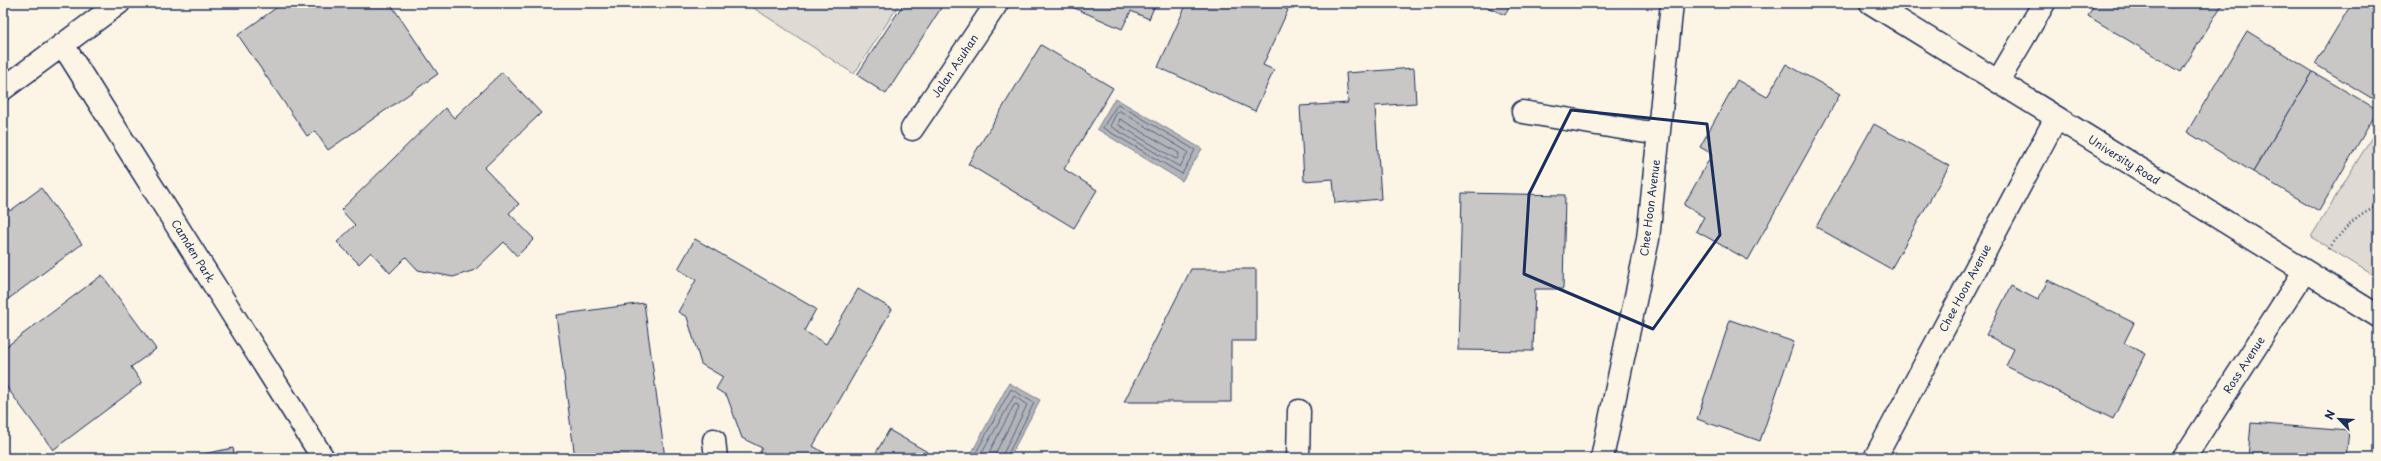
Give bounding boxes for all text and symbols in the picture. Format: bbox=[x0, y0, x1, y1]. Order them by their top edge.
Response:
street label: Jalan Asuhan bbox=[927, 31, 982, 101]
street label: University Road bbox=[2085, 131, 2164, 189]
street label: Chee Hoon Avenue bbox=[1635, 159, 1664, 257]
street label: Camden Park bbox=[167, 216, 220, 286]
street label: Chee Hoon Avenue bbox=[1934, 241, 1995, 335]
street label: Ross Avenue bbox=[2219, 333, 2269, 397]
north arrow bbox=[2319, 399, 2359, 439]
text: N bbox=[2320, 407, 2339, 422]

